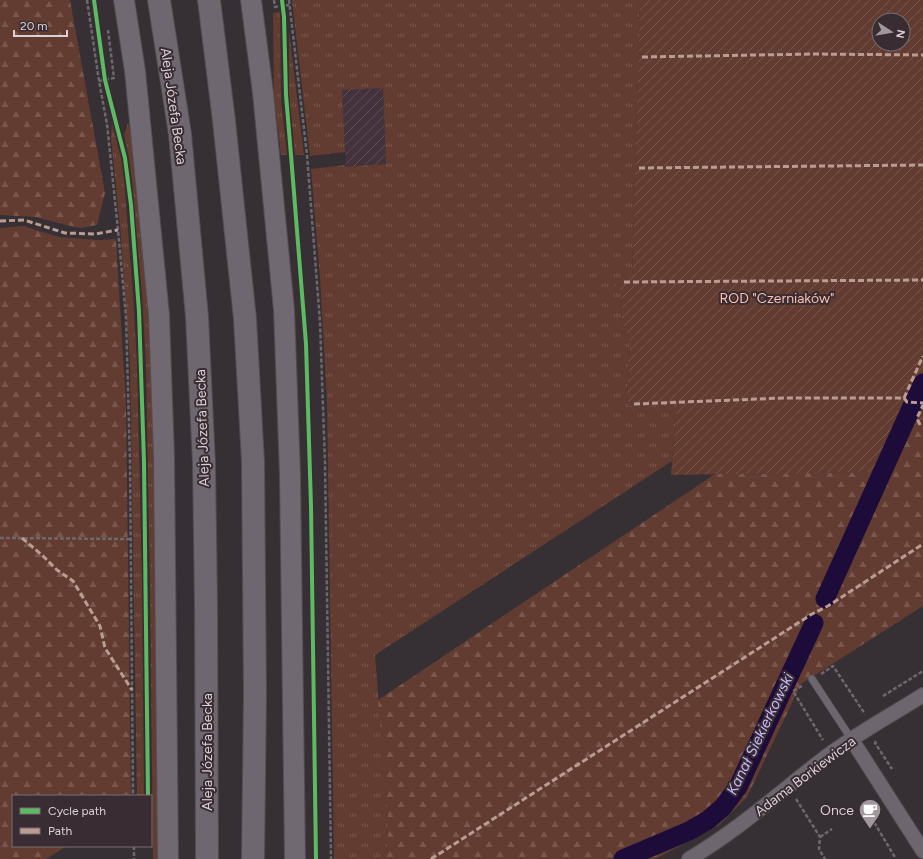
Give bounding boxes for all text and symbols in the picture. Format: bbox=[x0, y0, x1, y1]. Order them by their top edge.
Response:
scale bar bbox=[14, 12, 67, 38]
north arrow bbox=[871, 12, 911, 52]
text: 20 m bbox=[20, 19, 48, 33]
text: N bbox=[893, 28, 908, 39]
street label: Aleja Józefa Becka bbox=[157, 47, 190, 166]
park label: ROD "Czerniaków" bbox=[720, 290, 834, 307]
street label: Aleja Józefa Becka bbox=[192, 369, 213, 487]
water label: Kanał Siekierkowski bbox=[723, 670, 797, 798]
street label: Aleja Józefa Becka bbox=[199, 693, 216, 811]
street label: Adama Borkiewicza bbox=[751, 733, 859, 820]
legend bbox=[12, 795, 152, 847]
cafe icon: Once bbox=[857, 797, 883, 830]
place label: Once bbox=[820, 802, 854, 819]
text: Cycle path bbox=[48, 804, 106, 818]
text: Path bbox=[48, 824, 72, 838]

